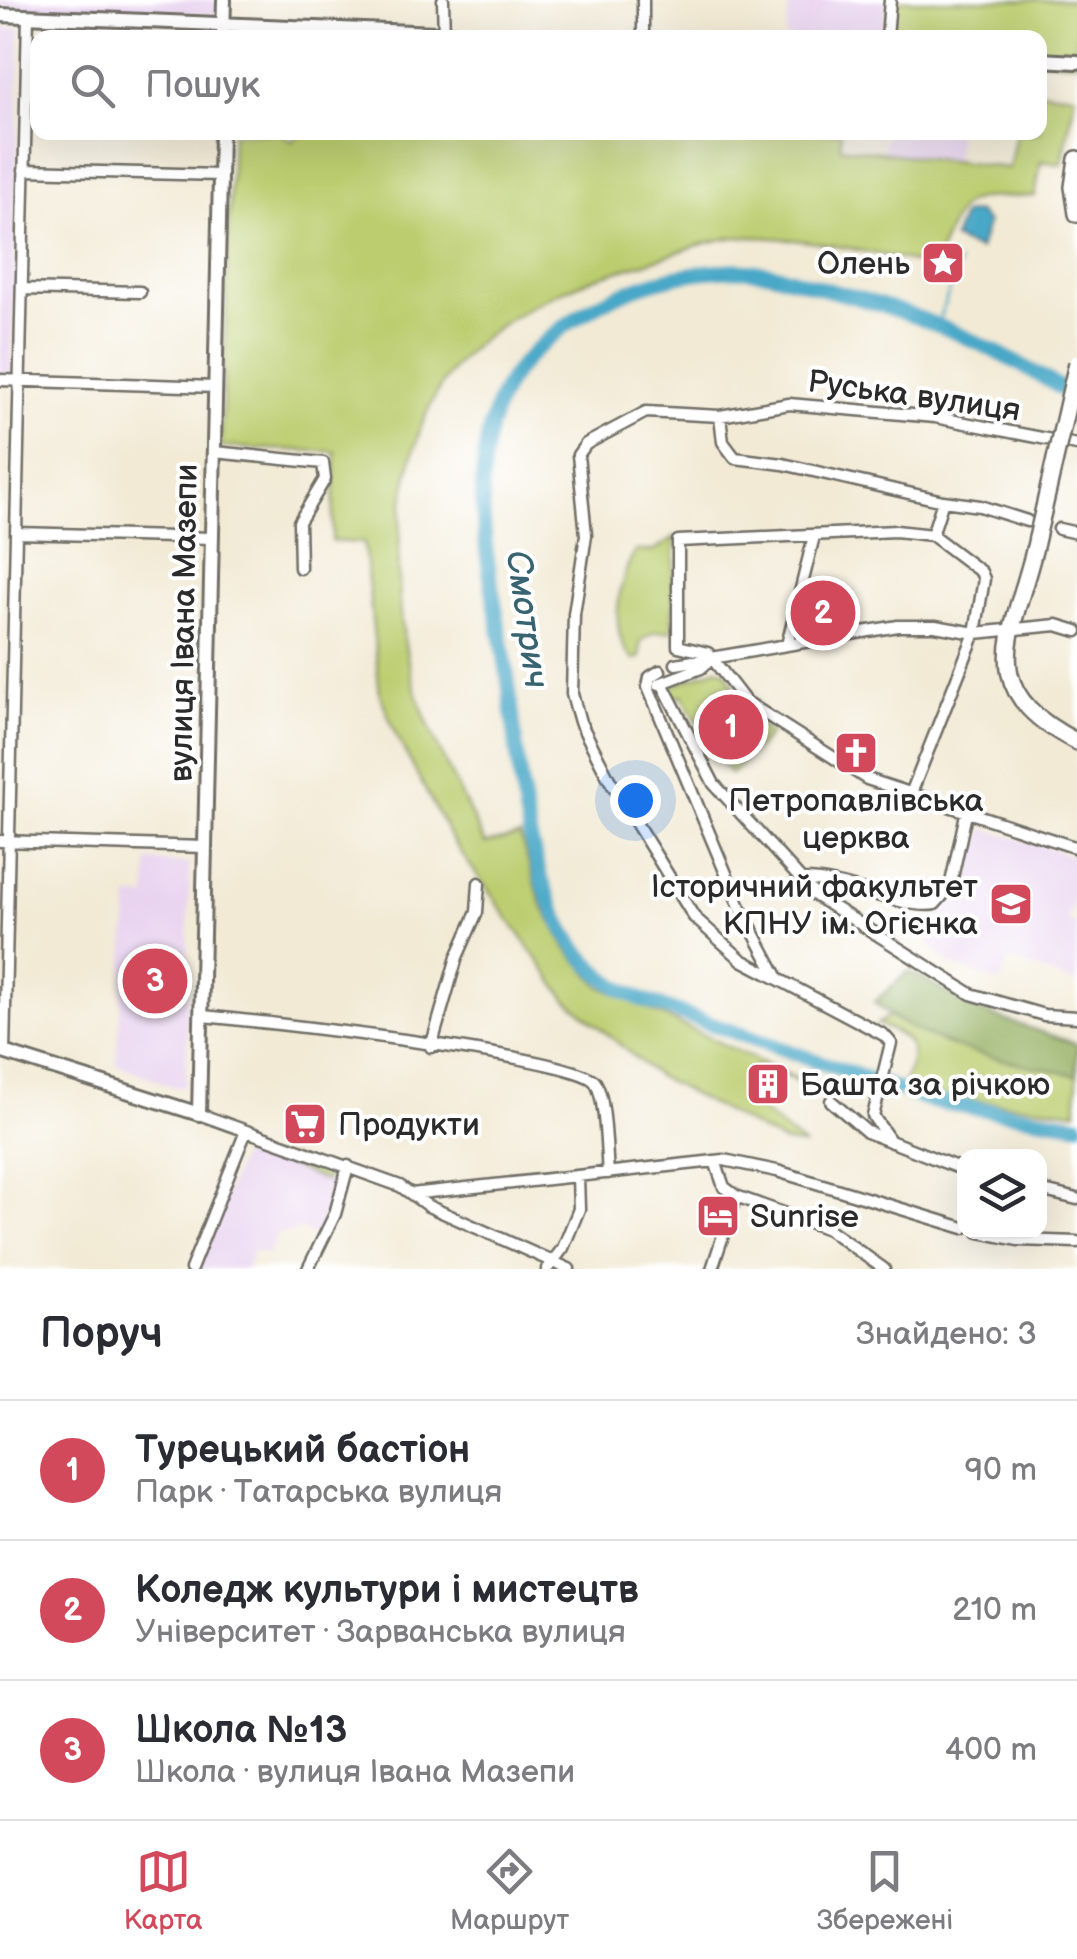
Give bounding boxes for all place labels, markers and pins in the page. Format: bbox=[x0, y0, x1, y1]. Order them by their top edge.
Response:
place icon: Олень bbox=[920, 240, 966, 286]
place label: Олень bbox=[817, 245, 910, 284]
pin: 2 bbox=[790, 576, 856, 650]
pin: 1 bbox=[698, 690, 764, 764]
church icon: Петропавлівська церква bbox=[833, 730, 879, 776]
place label: Петропавлівська церква bbox=[728, 782, 984, 858]
place label: Історичний факультет КПНУ ім. Огієнка bbox=[651, 868, 978, 944]
school or university icon: Історичний факультет КПНУ ім. Огієнка bbox=[988, 881, 1034, 927]
pin: 3 bbox=[122, 944, 188, 1018]
building icon: Башта за річкою bbox=[745, 1061, 791, 1107]
place label: Башта за річкою bbox=[800, 1066, 1050, 1105]
supermarket icon: Продукти bbox=[282, 1101, 328, 1147]
place label: Продукти bbox=[338, 1106, 480, 1145]
hotel icon: Sunrise bbox=[695, 1193, 741, 1239]
place label: Sunrise bbox=[750, 1198, 859, 1237]

